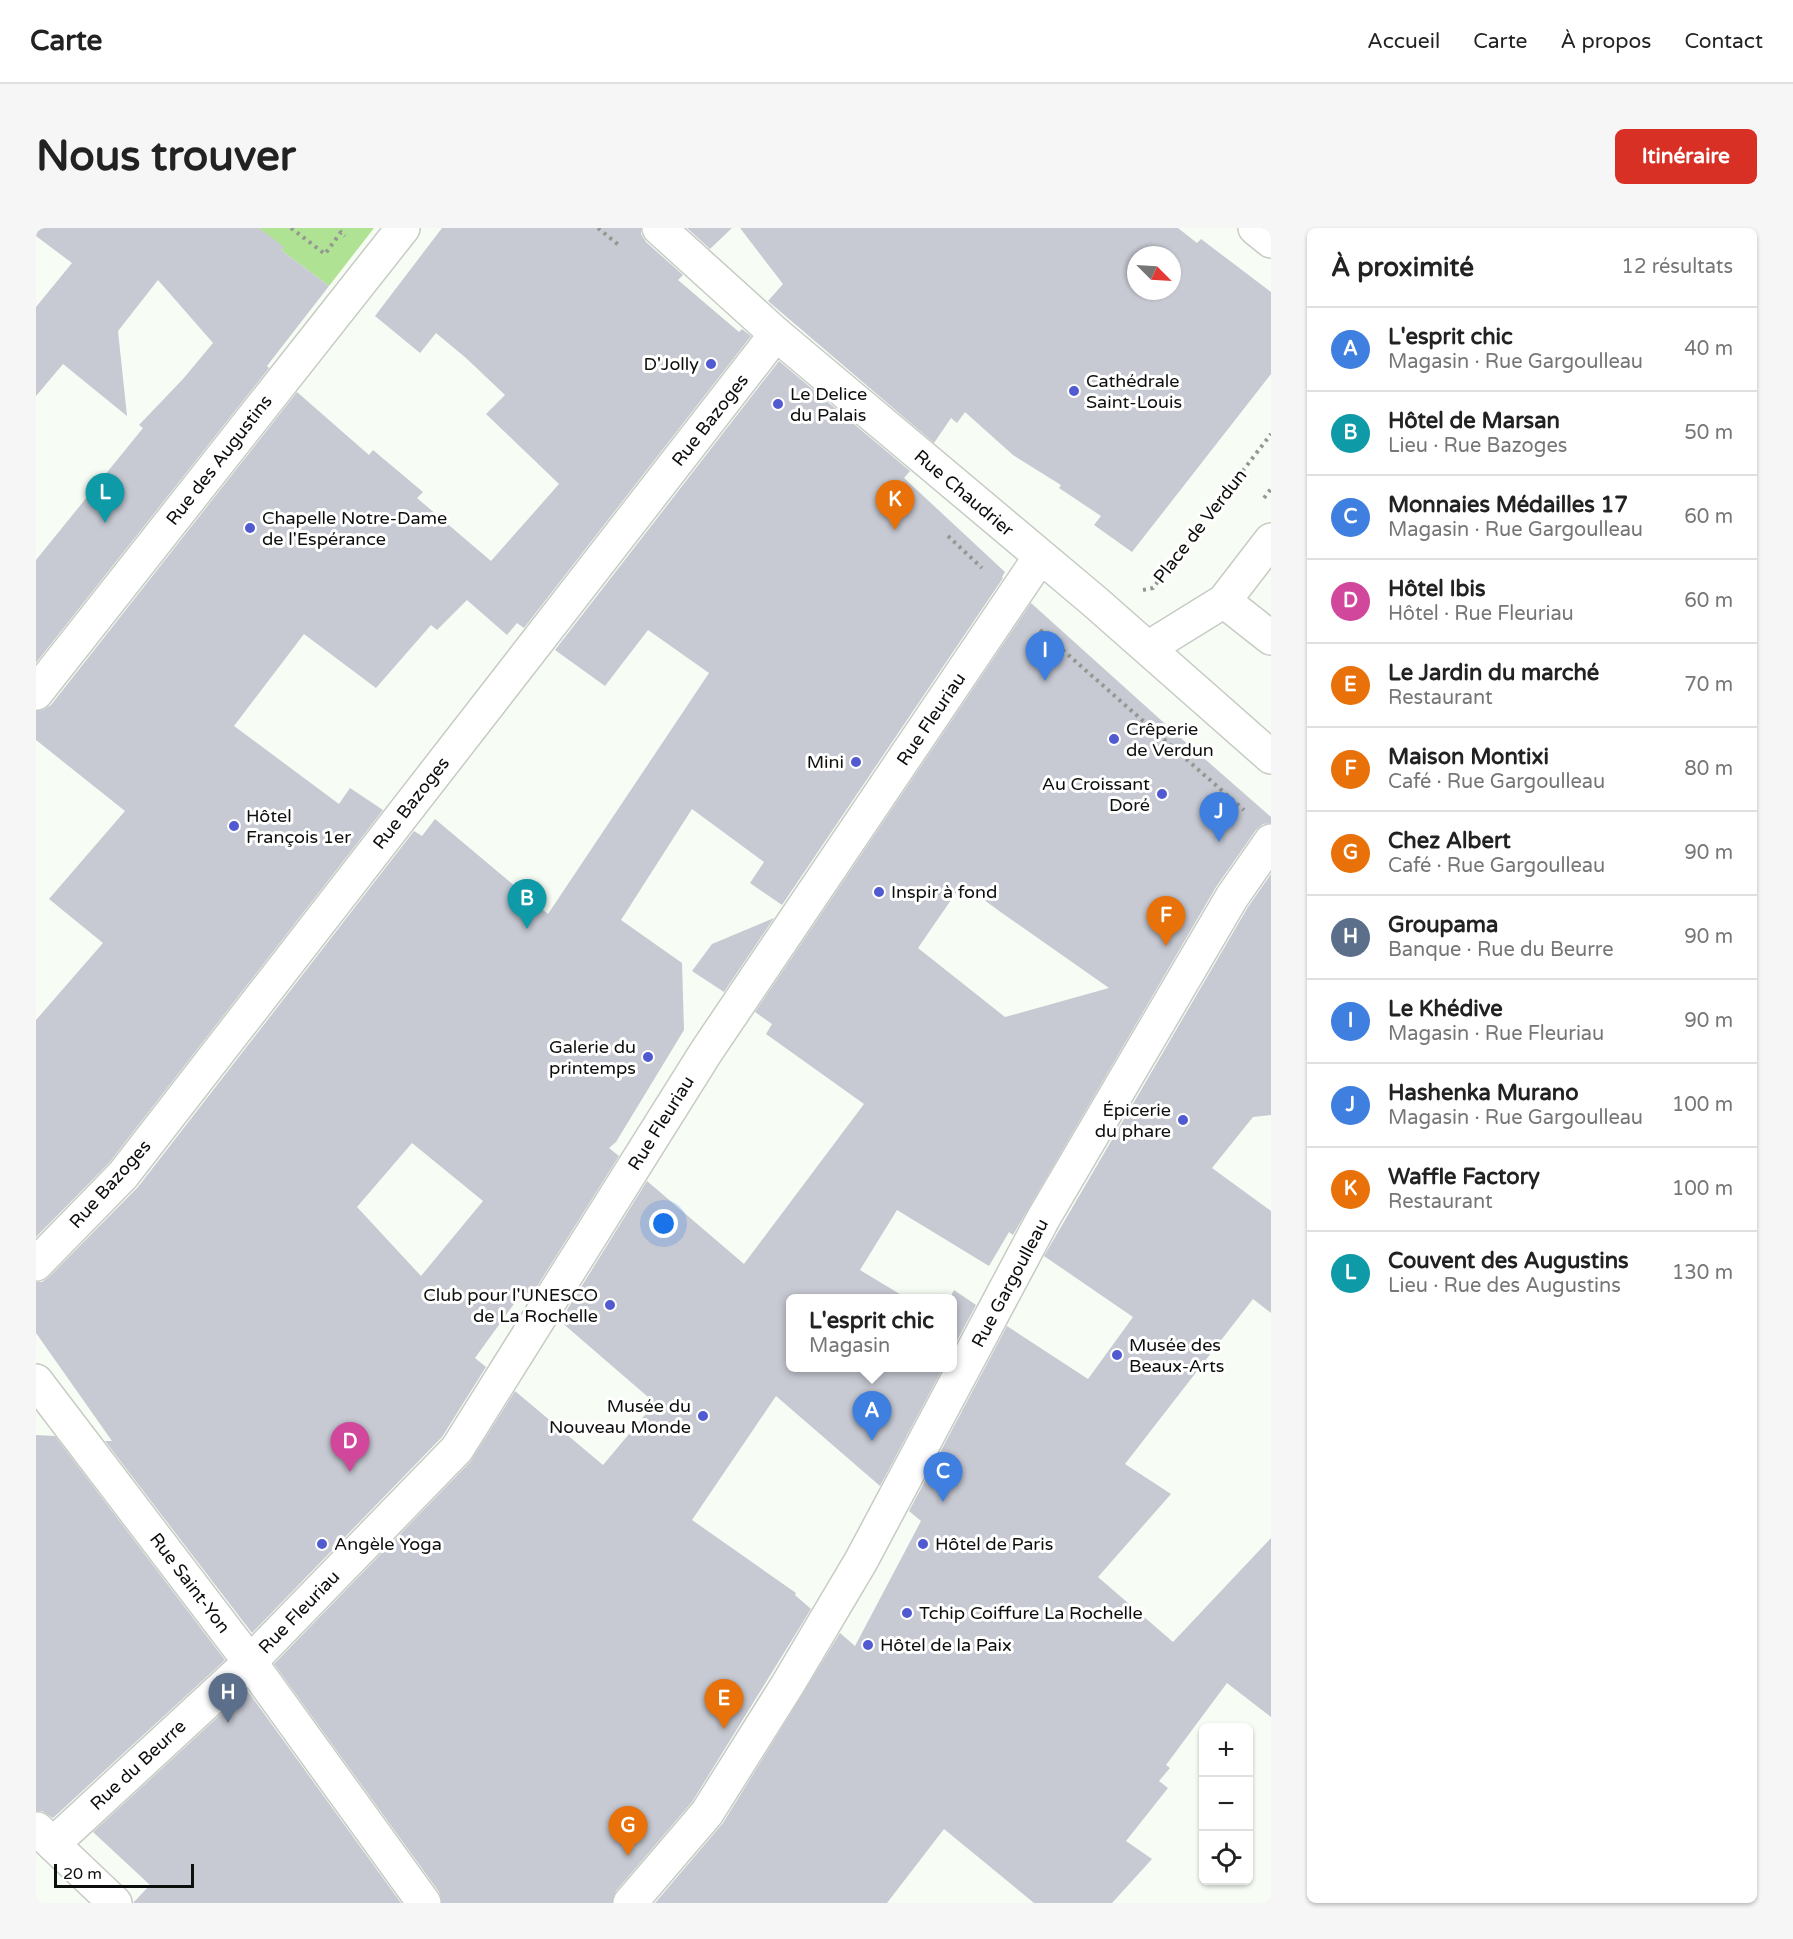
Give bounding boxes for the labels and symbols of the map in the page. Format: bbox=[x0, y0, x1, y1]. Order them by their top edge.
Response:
north arrow bbox=[1127, 246, 1181, 300]
place label: D'Jolly bbox=[644, 353, 699, 375]
marker: D'Jolly bbox=[704, 357, 718, 371]
street label: Rue Bazoges bbox=[667, 369, 753, 471]
place label: Cathédrale Saint-Louis bbox=[1086, 370, 1182, 413]
place label: Le Delice du Palais bbox=[790, 383, 867, 426]
marker: Cathédrale Saint-Louis bbox=[1067, 384, 1081, 398]
street label: Rue des Augustins bbox=[161, 390, 277, 530]
marker: Le Delice du Palais bbox=[771, 397, 785, 411]
street label: Rue Chaudrier bbox=[910, 445, 1018, 541]
street label: Place de Verdun bbox=[1149, 465, 1251, 587]
pin: L bbox=[86, 474, 124, 523]
pin: K bbox=[876, 480, 914, 530]
place label: Chapelle Notre-Dame de l'Espérance bbox=[262, 507, 447, 550]
marker: Chapelle Notre-Dame de l'Espérance bbox=[243, 521, 257, 535]
pin: I bbox=[1026, 632, 1064, 681]
street label: Rue Fleuriau bbox=[892, 668, 970, 770]
place label: Crêperie de Verdun bbox=[1126, 718, 1214, 761]
marker: Crêperie de Verdun bbox=[1107, 732, 1121, 746]
place label: Mini bbox=[807, 751, 844, 773]
street label: Rue Bazoges bbox=[368, 752, 454, 854]
marker: Mini bbox=[849, 755, 863, 769]
place label: Au Croissant Doré bbox=[1042, 773, 1150, 816]
marker: Au Croissant Doré bbox=[1155, 787, 1169, 801]
pin: J bbox=[1200, 792, 1238, 842]
place label: Hôtel François 1er bbox=[246, 805, 351, 848]
marker: Hôtel François 1er bbox=[227, 819, 241, 833]
pin: B bbox=[508, 880, 546, 929]
place label: Inspir à fond bbox=[891, 881, 997, 903]
marker: Inspir à fond bbox=[872, 885, 886, 899]
pin: F bbox=[1146, 896, 1186, 946]
place label: Galerie du printemps bbox=[549, 1036, 636, 1079]
marker: Galerie du printemps bbox=[641, 1050, 655, 1064]
street label: Rue Fleuriau bbox=[623, 1072, 699, 1174]
place label: Épicerie du phare bbox=[1095, 1099, 1171, 1142]
marker: Épicerie du phare bbox=[1176, 1113, 1190, 1127]
street label: Rue Bazoges bbox=[65, 1135, 155, 1233]
your location bbox=[649, 1209, 678, 1238]
street label: Rue Gargoulleau bbox=[967, 1215, 1053, 1351]
place label: Club pour l'UNESCO de La Rochelle bbox=[423, 1284, 598, 1327]
marker: Club pour l'UNESCO de La Rochelle bbox=[603, 1298, 617, 1312]
place label: Musée des Beaux-Arts bbox=[1129, 1334, 1225, 1377]
marker: Musée des Beaux-Arts bbox=[1110, 1348, 1124, 1362]
pin: A bbox=[852, 1392, 892, 1441]
place label: Musée du Nouveau Monde bbox=[549, 1395, 691, 1438]
marker: Musée du Nouveau Monde bbox=[696, 1409, 710, 1423]
pin: D bbox=[330, 1422, 370, 1472]
pin: C bbox=[924, 1452, 962, 1502]
street label: Rue Saint-Yon bbox=[145, 1528, 235, 1638]
place label: Angèle Yoga bbox=[334, 1533, 442, 1555]
place label: Hôtel de Paris bbox=[935, 1533, 1053, 1555]
marker: Angèle Yoga bbox=[315, 1537, 329, 1551]
marker: Hôtel de Paris bbox=[916, 1537, 930, 1551]
street label: Rue Fleuriau bbox=[254, 1566, 344, 1658]
place label: Tchip Coiffure La Rochelle bbox=[919, 1602, 1143, 1624]
marker: Tchip Coiffure La Rochelle bbox=[900, 1606, 914, 1620]
place label: Hôtel de la Paix bbox=[880, 1634, 1012, 1656]
marker: Hôtel de la Paix bbox=[861, 1638, 875, 1652]
pin: H bbox=[208, 1674, 248, 1723]
pin: E bbox=[704, 1680, 744, 1729]
street label: Rue du Beurre bbox=[86, 1715, 190, 1815]
pin: G bbox=[608, 1806, 648, 1856]
scale bar bbox=[54, 1861, 194, 1888]

